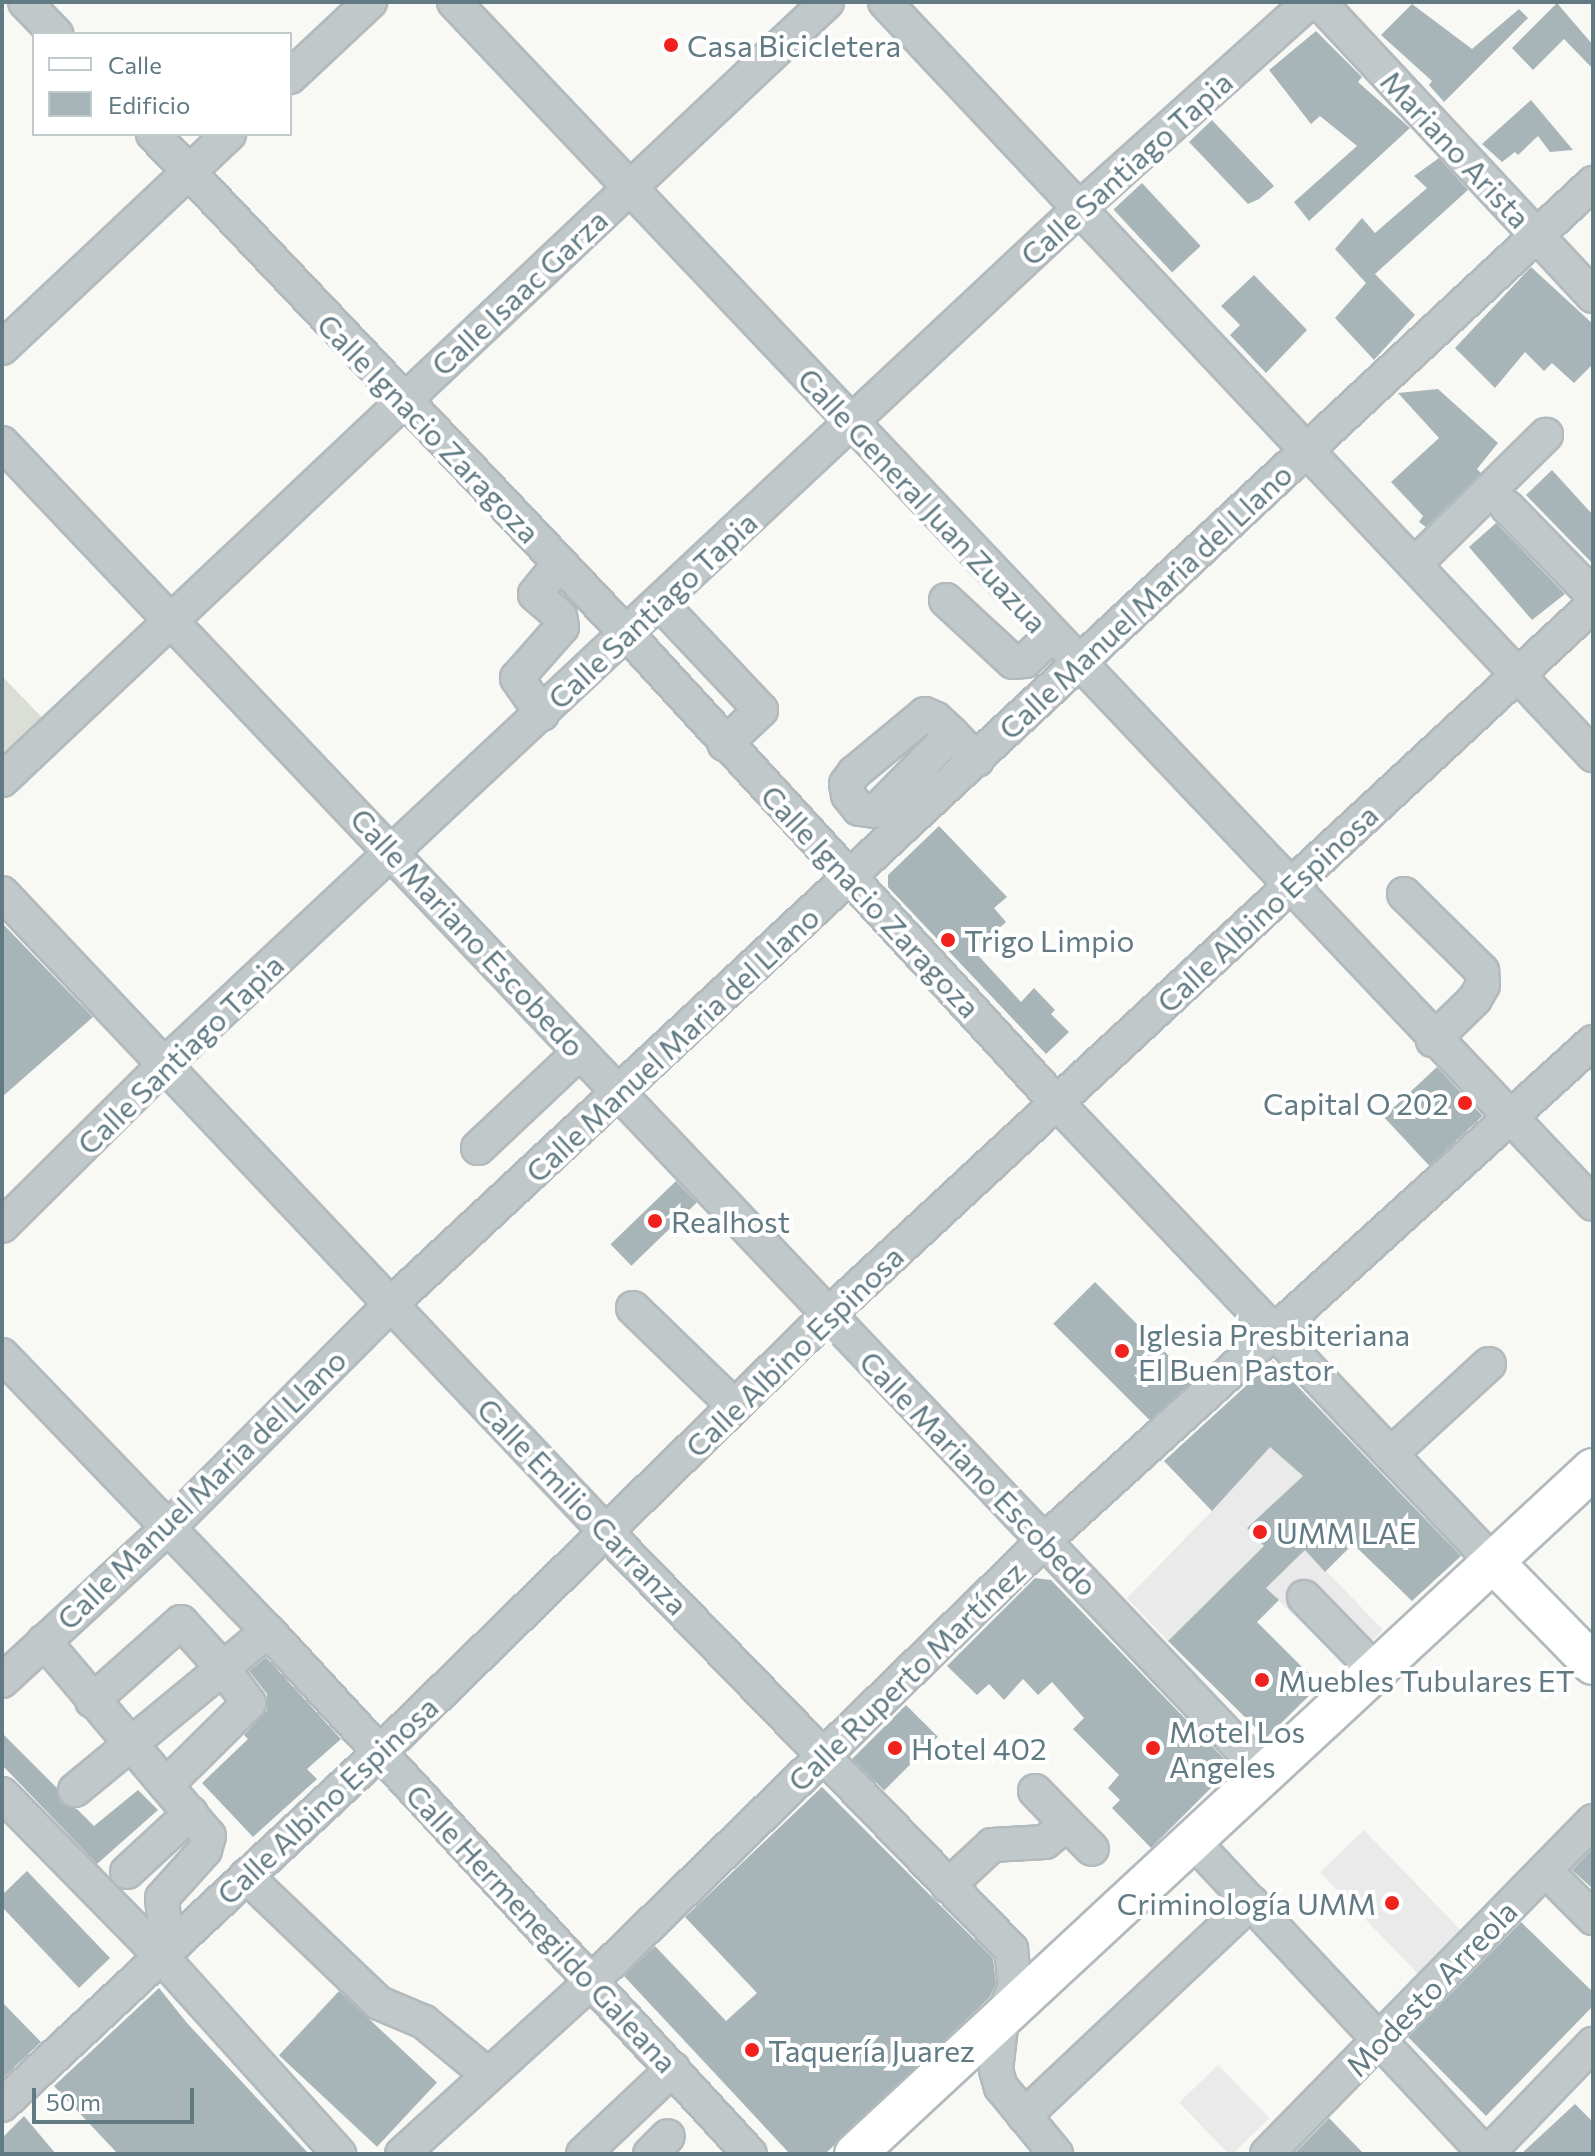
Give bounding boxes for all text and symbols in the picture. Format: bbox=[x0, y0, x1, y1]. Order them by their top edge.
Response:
place label: Casa Bicicletera bbox=[687, 27, 901, 63]
legend bbox=[32, 32, 292, 136]
marker: Casa Bicicletera bbox=[662, 36, 680, 54]
text: Calle bbox=[108, 50, 162, 79]
street label: Mariano Arista bbox=[1374, 63, 1538, 235]
street label: Calle Santiago Tapia bbox=[1013, 64, 1239, 272]
text: Edificio bbox=[108, 90, 190, 119]
street label: Calle Isaac Garza bbox=[424, 201, 614, 383]
street label: Calle Ignacio Zaragoza bbox=[310, 306, 548, 550]
street label: Calle General Juan Zuazua bbox=[791, 360, 1055, 640]
street label: Calle Manuel Maria del Llano bbox=[991, 456, 1299, 746]
street label: Calle Santiago Tapia bbox=[540, 504, 764, 716]
street label: Calle Ignacio Zaragoza bbox=[754, 777, 988, 1025]
street label: Calle Albino Espinosa bbox=[1149, 796, 1385, 1020]
street label: Calle Mariano Escobedo bbox=[344, 800, 592, 1064]
street label: Calle Manuel Maria del Llano bbox=[518, 899, 826, 1189]
place label: Trigo Limpio bbox=[964, 922, 1134, 958]
marker: Trigo Limpio bbox=[939, 931, 957, 949]
street label: Calle Santiago Tapia bbox=[70, 946, 290, 1162]
place label: Capital O 202 bbox=[1263, 1085, 1449, 1121]
marker: Capital O 202 bbox=[1456, 1094, 1474, 1112]
place label: Realhost bbox=[671, 1203, 790, 1239]
marker: Realhost bbox=[646, 1212, 664, 1230]
street label: Calle Albino Espinosa bbox=[678, 1238, 910, 1464]
place label: Iglesia Presbiteriana El Buen Pastor bbox=[1138, 1316, 1410, 1386]
street label: Calle Manuel Maria del Llano bbox=[49, 1341, 353, 1637]
marker: Iglesia Presbiteriana El Buen Pastor bbox=[1113, 1342, 1131, 1360]
street label: Calle Mariano Escobedo bbox=[853, 1343, 1105, 1603]
street label: Calle Emilio Carranza bbox=[470, 1390, 696, 1622]
place label: UMM LAE bbox=[1276, 1514, 1416, 1550]
marker: UMM LAE bbox=[1251, 1523, 1269, 1541]
street label: Calle Ruperto Martínez bbox=[780, 1554, 1032, 1798]
place label: Muebles Tubulares ET bbox=[1278, 1662, 1575, 1698]
marker: Muebles Tubulares ET bbox=[1253, 1671, 1271, 1689]
street label: Calle Albino Espinosa bbox=[209, 1688, 445, 1912]
place label: Motel Los Angeles bbox=[1169, 1713, 1305, 1784]
place label: Hotel 402 bbox=[911, 1730, 1047, 1766]
marker: Hotel 402 bbox=[886, 1739, 904, 1757]
marker: Motel Los Angeles bbox=[1144, 1739, 1162, 1757]
street label: Calle Hermenegildo Galeana bbox=[399, 1777, 685, 2079]
place label: Criminología UMM bbox=[1117, 1885, 1376, 1921]
street label: Modesto Arreola bbox=[1338, 1893, 1524, 2083]
marker: Criminología UMM bbox=[1383, 1894, 1401, 1912]
place label: Taquería Juarez bbox=[768, 2032, 975, 2068]
marker: Taquería Juarez bbox=[743, 2041, 761, 2059]
scale bar bbox=[36, 2072, 198, 2122]
text: 50 m bbox=[46, 2087, 101, 2116]

